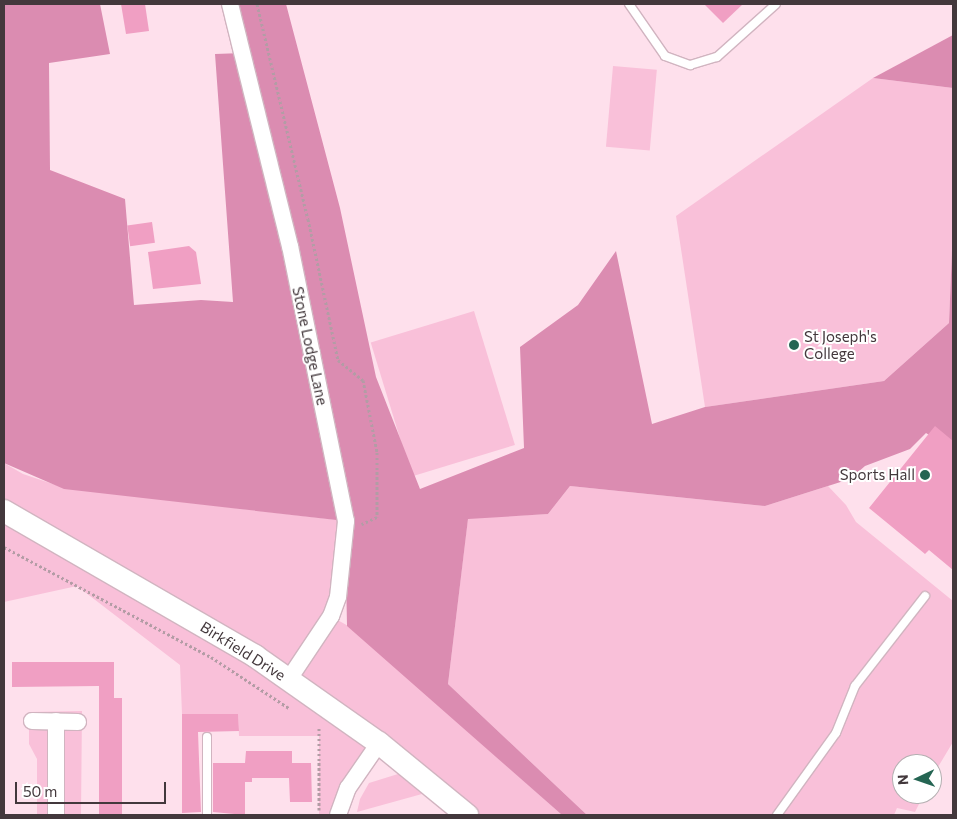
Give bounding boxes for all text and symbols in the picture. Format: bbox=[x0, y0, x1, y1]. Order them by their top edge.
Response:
street label: Stone Lodge Lane bbox=[289, 285, 331, 407]
place label: St Joseph's College bbox=[804, 327, 877, 362]
marker: St Joseph's College bbox=[788, 339, 800, 351]
place label: Sports Hall bbox=[840, 466, 915, 484]
marker: Sports Hall bbox=[919, 469, 931, 481]
street label: Birkfield Drive bbox=[197, 618, 289, 684]
north arrow bbox=[892, 754, 942, 804]
scale bar bbox=[18, 772, 169, 804]
text: N bbox=[894, 774, 911, 785]
text: 50 m bbox=[23, 782, 57, 800]

